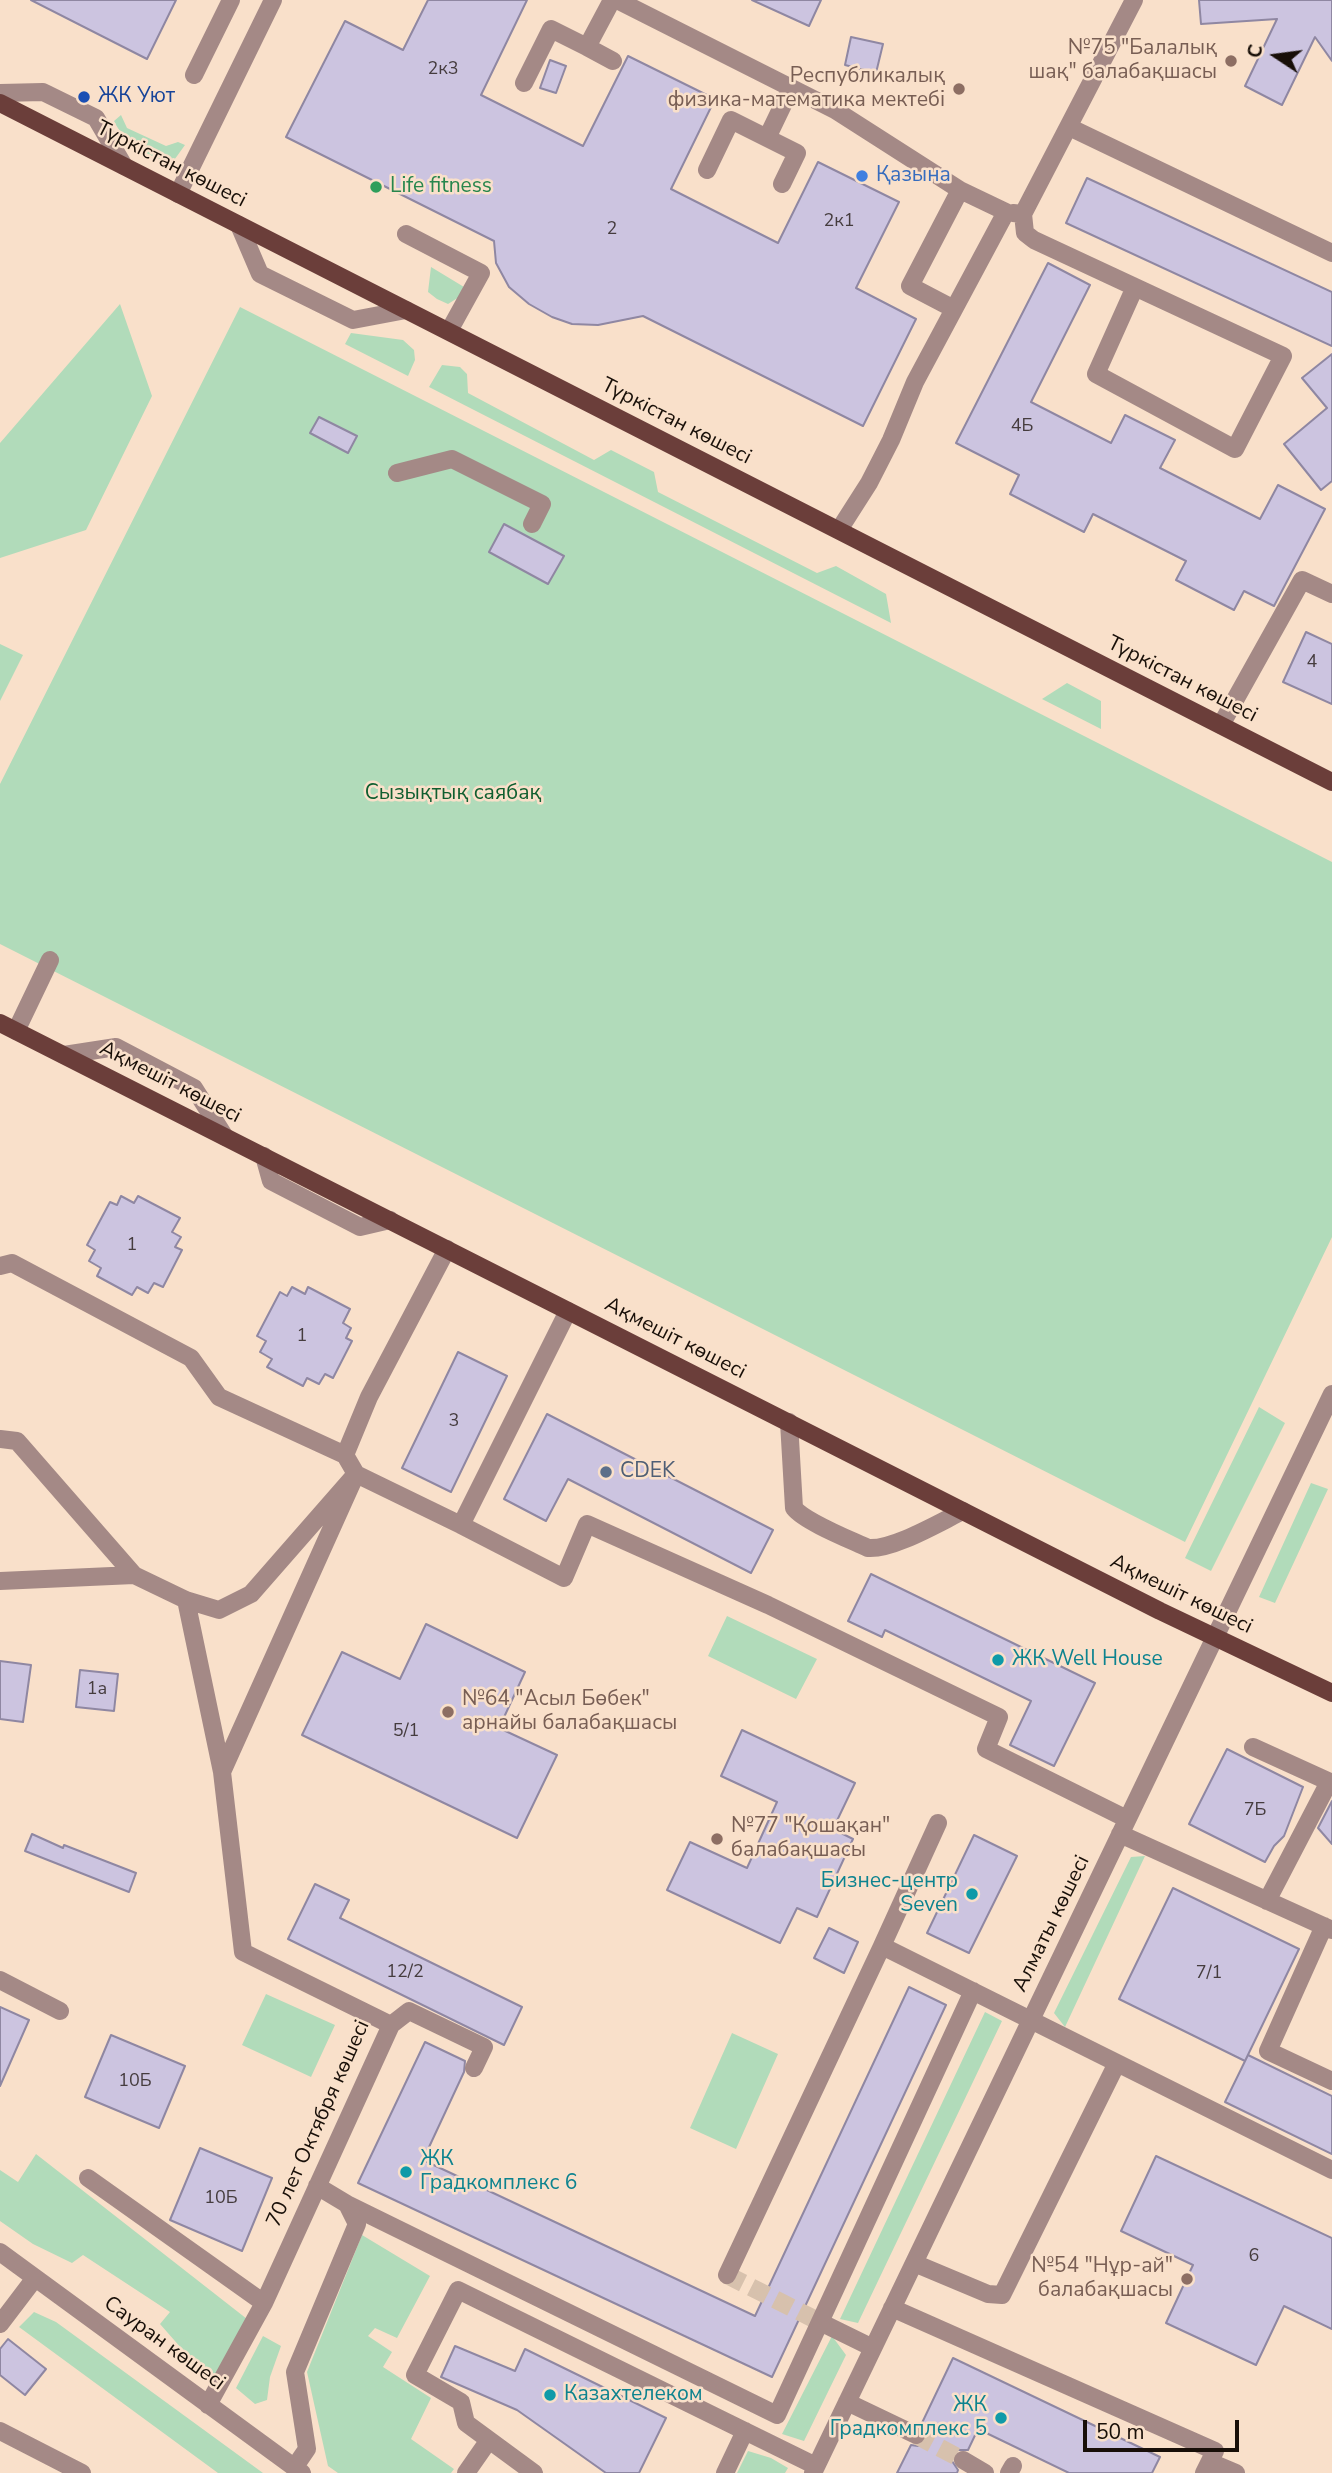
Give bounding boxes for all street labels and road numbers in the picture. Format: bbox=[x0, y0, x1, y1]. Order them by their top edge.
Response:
street label: Түркістан көшесі bbox=[92, 116, 250, 214]
street label: Түркістан көшесі bbox=[597, 373, 755, 471]
street label: Түркістан көшесі bbox=[1103, 631, 1261, 729]
street label: Ақмешіт көшесі bbox=[95, 1037, 245, 1129]
street label: Ақмешіт көшесі bbox=[600, 1293, 750, 1385]
street label: Ақмешіт көшесі bbox=[1106, 1550, 1256, 1640]
street label: Алматы көшесі bbox=[1008, 1852, 1096, 1996]
street label: 70 лет Октября көшесі bbox=[262, 2017, 376, 2231]
street label: Сауран көшесі bbox=[98, 2292, 230, 2396]

